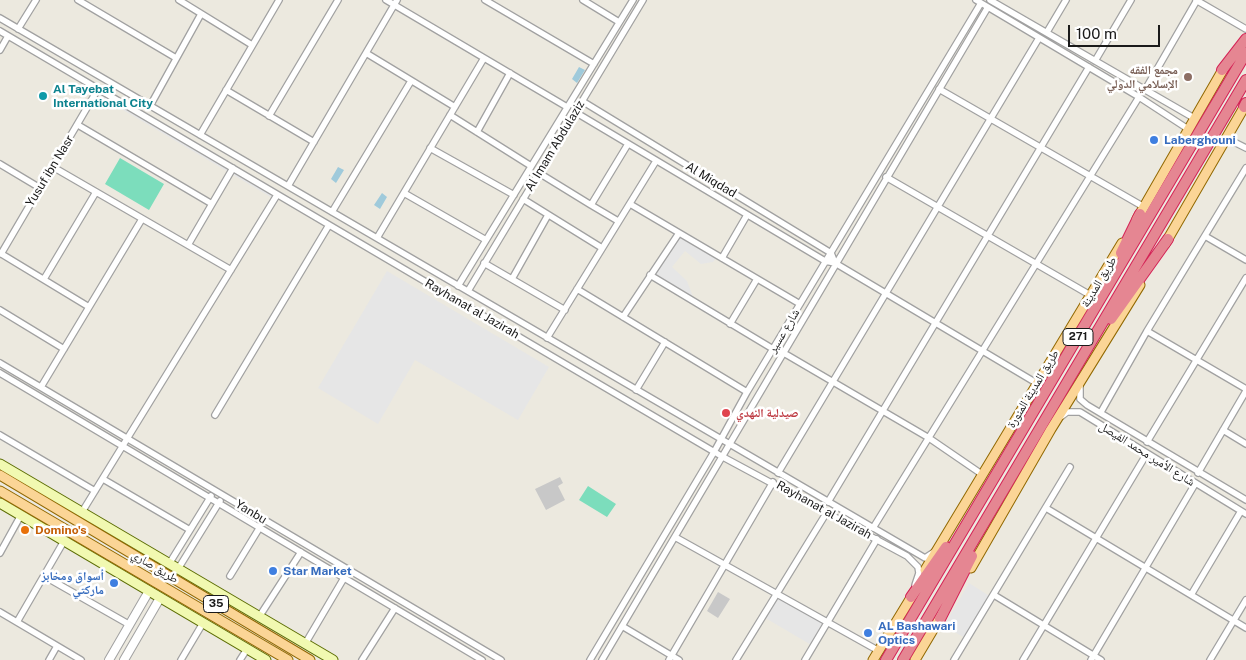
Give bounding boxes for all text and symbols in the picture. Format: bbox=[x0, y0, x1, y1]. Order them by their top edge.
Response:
scale bar bbox=[1071, 15, 1164, 47]
text: 100 m bbox=[1076, 25, 1117, 42]
place label: مجمع الفقه الإسلامي الدولي bbox=[1107, 63, 1178, 91]
marker: مجمع الفقه الإسلامي الدولي bbox=[1182, 71, 1194, 83]
place label: Al Tayebat International City bbox=[53, 82, 153, 110]
marker: Al Tayebat International City bbox=[37, 90, 49, 102]
street label: Al Imam Abdulaziz bbox=[522, 98, 588, 194]
street label: Yusuf ibn Nasr bbox=[23, 133, 77, 209]
place label: Laberghouni bbox=[1164, 133, 1236, 147]
marker: Laberghouni bbox=[1148, 134, 1160, 146]
street label: Al Miqdad bbox=[683, 159, 739, 201]
street label: طريق المدينة bbox=[1078, 254, 1120, 310]
street label: Rayhanat al Jazirah bbox=[422, 276, 522, 342]
street label: شارع عسير bbox=[765, 306, 803, 356]
road number: 271 bbox=[1063, 328, 1093, 346]
street label: طريق المدينة المنورة bbox=[1004, 347, 1062, 431]
place label: صيدلية النهدي bbox=[736, 406, 799, 420]
marker: صيدلية النهدي bbox=[720, 407, 732, 419]
street label: شارع الأمير محمد الفيصل bbox=[1096, 419, 1198, 489]
street label: Rayhanat al Jazirah bbox=[774, 478, 874, 542]
street label: Yanbu bbox=[233, 497, 269, 527]
place label: Domino's bbox=[35, 523, 87, 537]
marker: Domino's bbox=[19, 524, 31, 536]
street label: طريق صاري bbox=[129, 547, 181, 587]
place label: Star Market bbox=[283, 564, 352, 578]
marker: Star Market bbox=[267, 565, 279, 577]
place label: أسواق ومخابز ماركتي bbox=[41, 569, 104, 597]
marker: أسواق ومخابز ماركتي bbox=[108, 577, 120, 589]
road number: 35 bbox=[204, 596, 228, 612]
place label: AL Bashawari Optics bbox=[878, 619, 955, 647]
marker: AL Bashawari Optics bbox=[862, 627, 874, 639]

